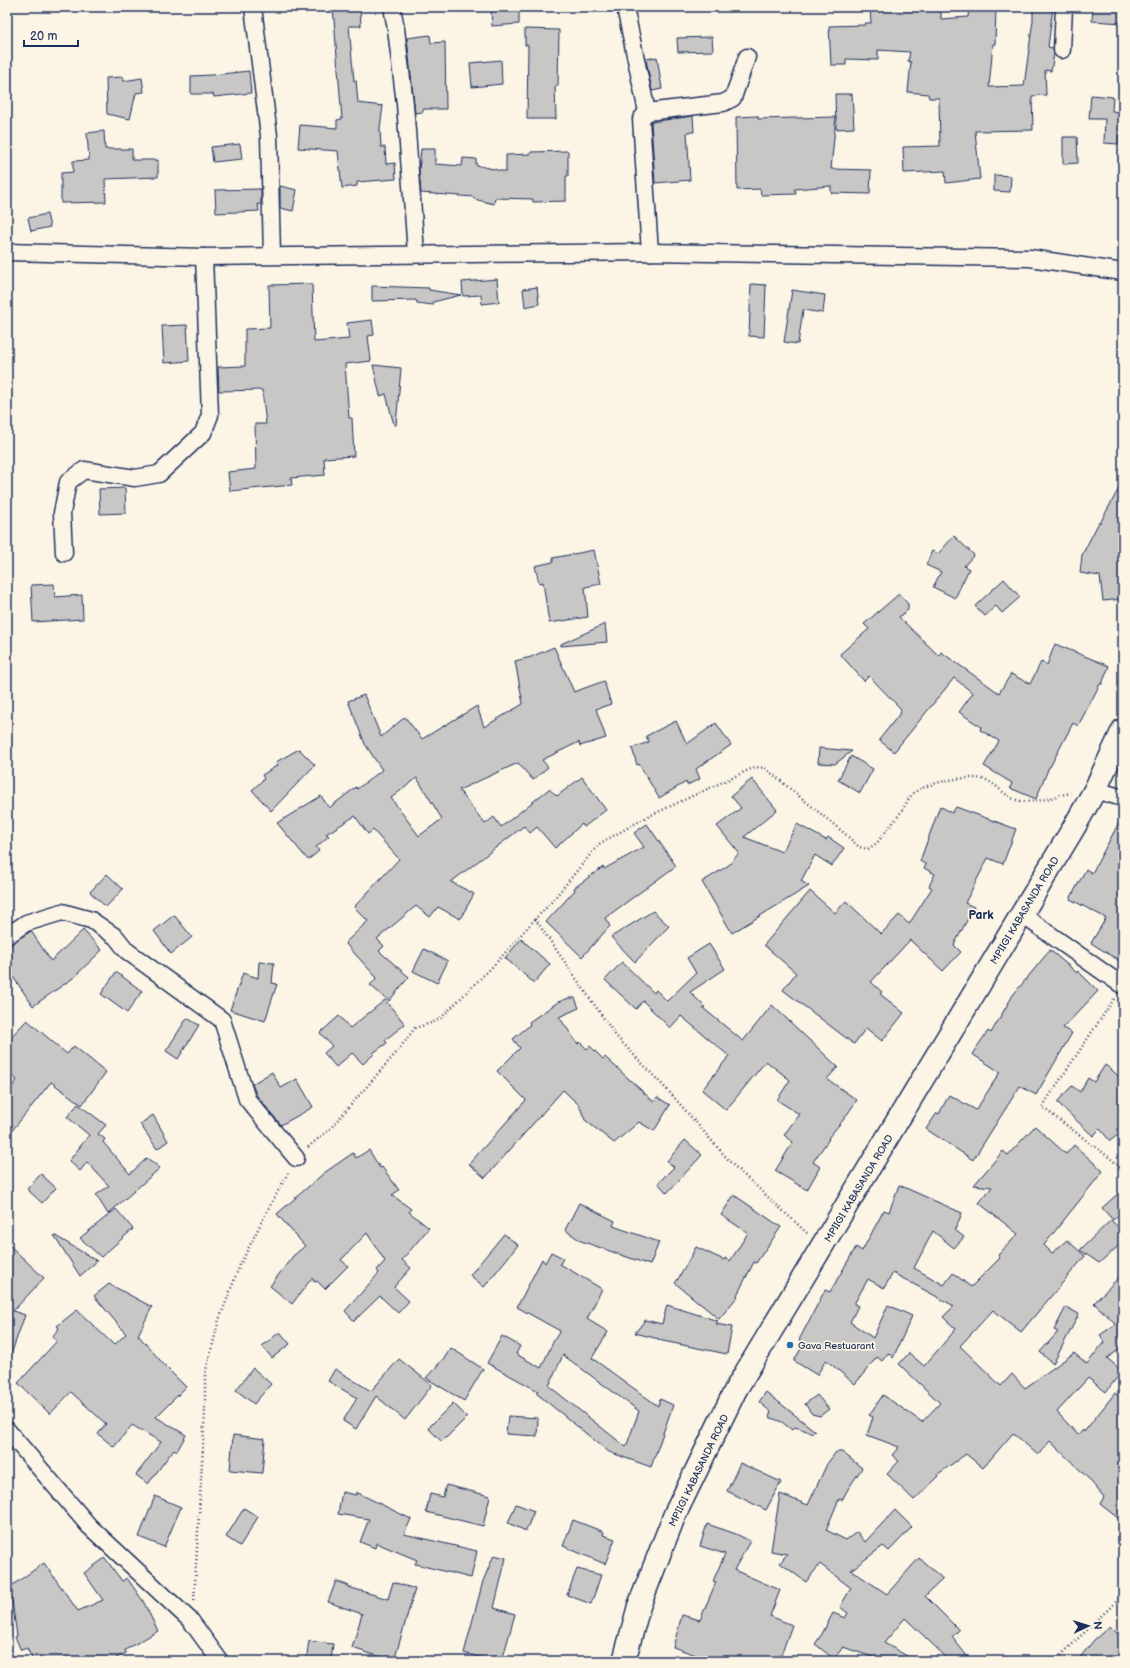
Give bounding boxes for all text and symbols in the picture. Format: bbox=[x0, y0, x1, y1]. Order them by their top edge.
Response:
scale bar bbox=[24, 22, 78, 48]
text: 20 m bbox=[30, 29, 57, 44]
street label: MPIIGI KABASANDA ROAD bbox=[988, 855, 1062, 966]
district label: Park bbox=[969, 908, 994, 923]
street label: MPIIGI KABASANDA ROAD bbox=[822, 1133, 896, 1244]
marker: Gava Restuarant bbox=[785, 1340, 795, 1350]
place label: Gava Restuarant bbox=[798, 1340, 874, 1352]
street label: MPIIGI KABASANDA ROAD bbox=[666, 1412, 731, 1528]
north arrow bbox=[1068, 1606, 1108, 1646]
text: N bbox=[1091, 1621, 1104, 1630]

